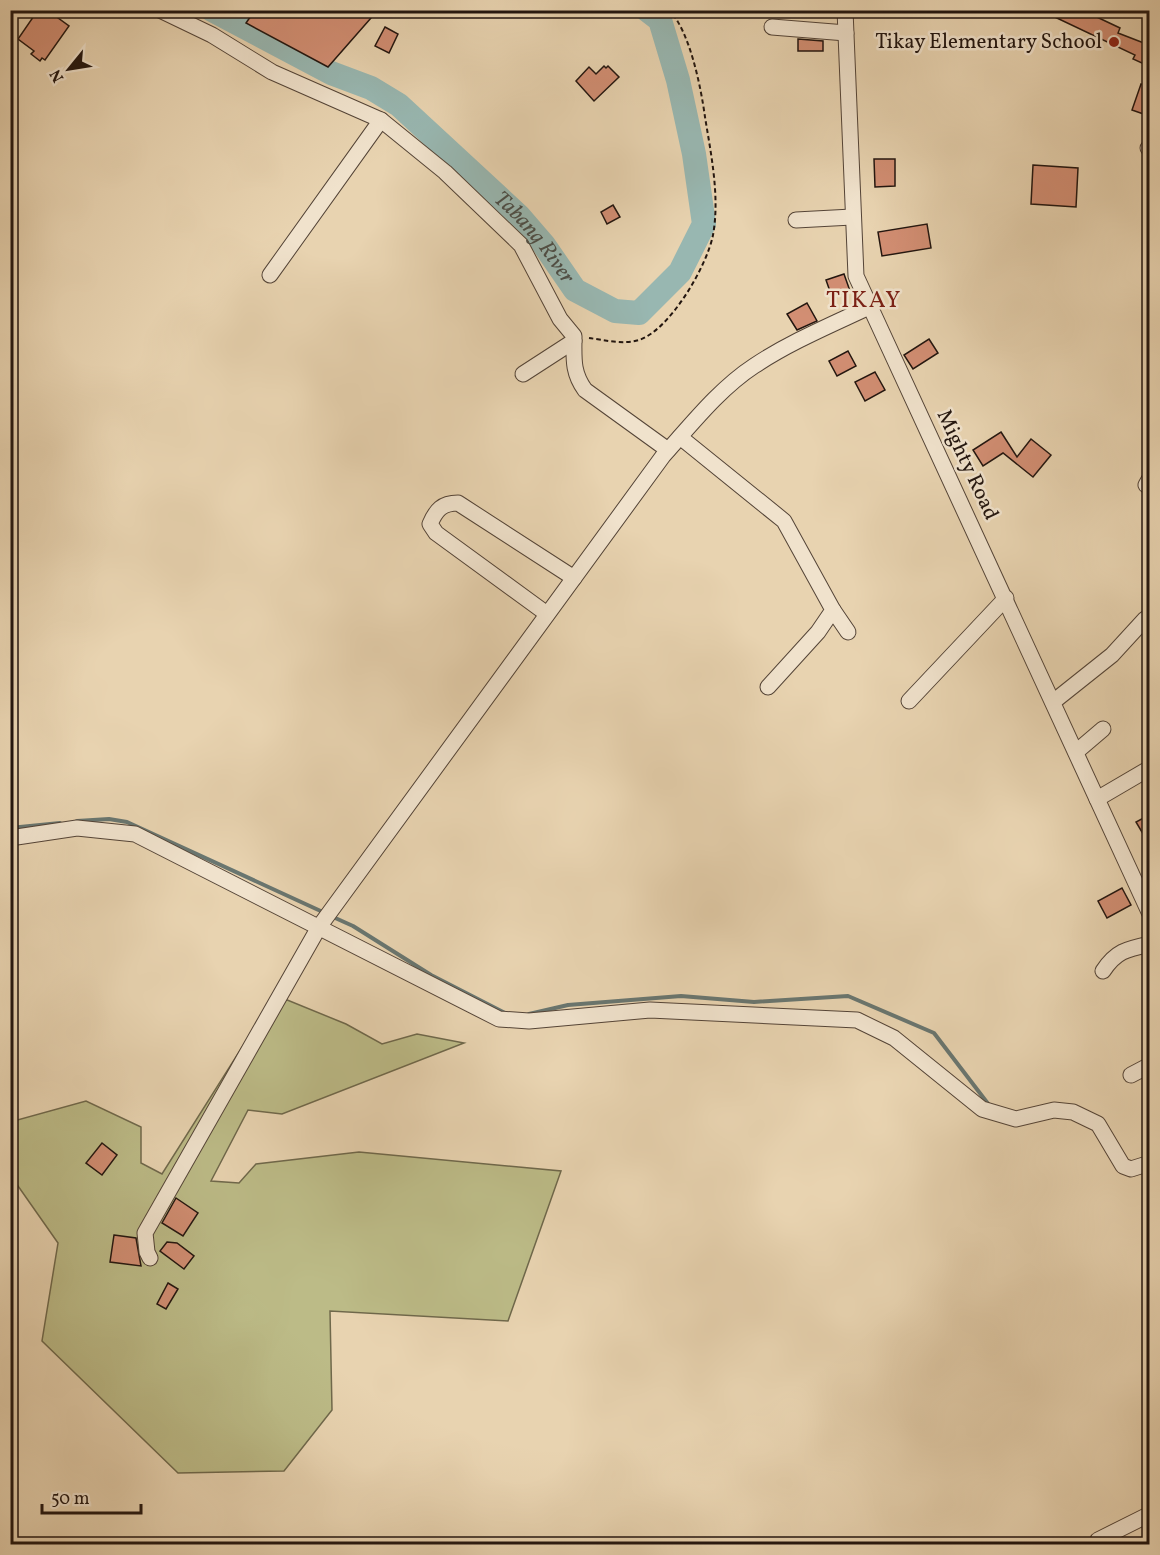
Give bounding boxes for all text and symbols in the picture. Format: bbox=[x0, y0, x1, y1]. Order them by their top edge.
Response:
place label: Tikay Elementary School bbox=[875, 28, 1102, 57]
marker: Tikay Elementary School bbox=[1107, 35, 1121, 49]
north arrow bbox=[39, 39, 99, 99]
text: N bbox=[45, 65, 70, 86]
water label: Tabang River bbox=[487, 184, 582, 291]
district label: TIKAY bbox=[826, 284, 902, 318]
street label: Mighty Road bbox=[929, 405, 1005, 525]
scale bar bbox=[42, 1477, 141, 1515]
text: 50 m bbox=[51, 1487, 90, 1512]

